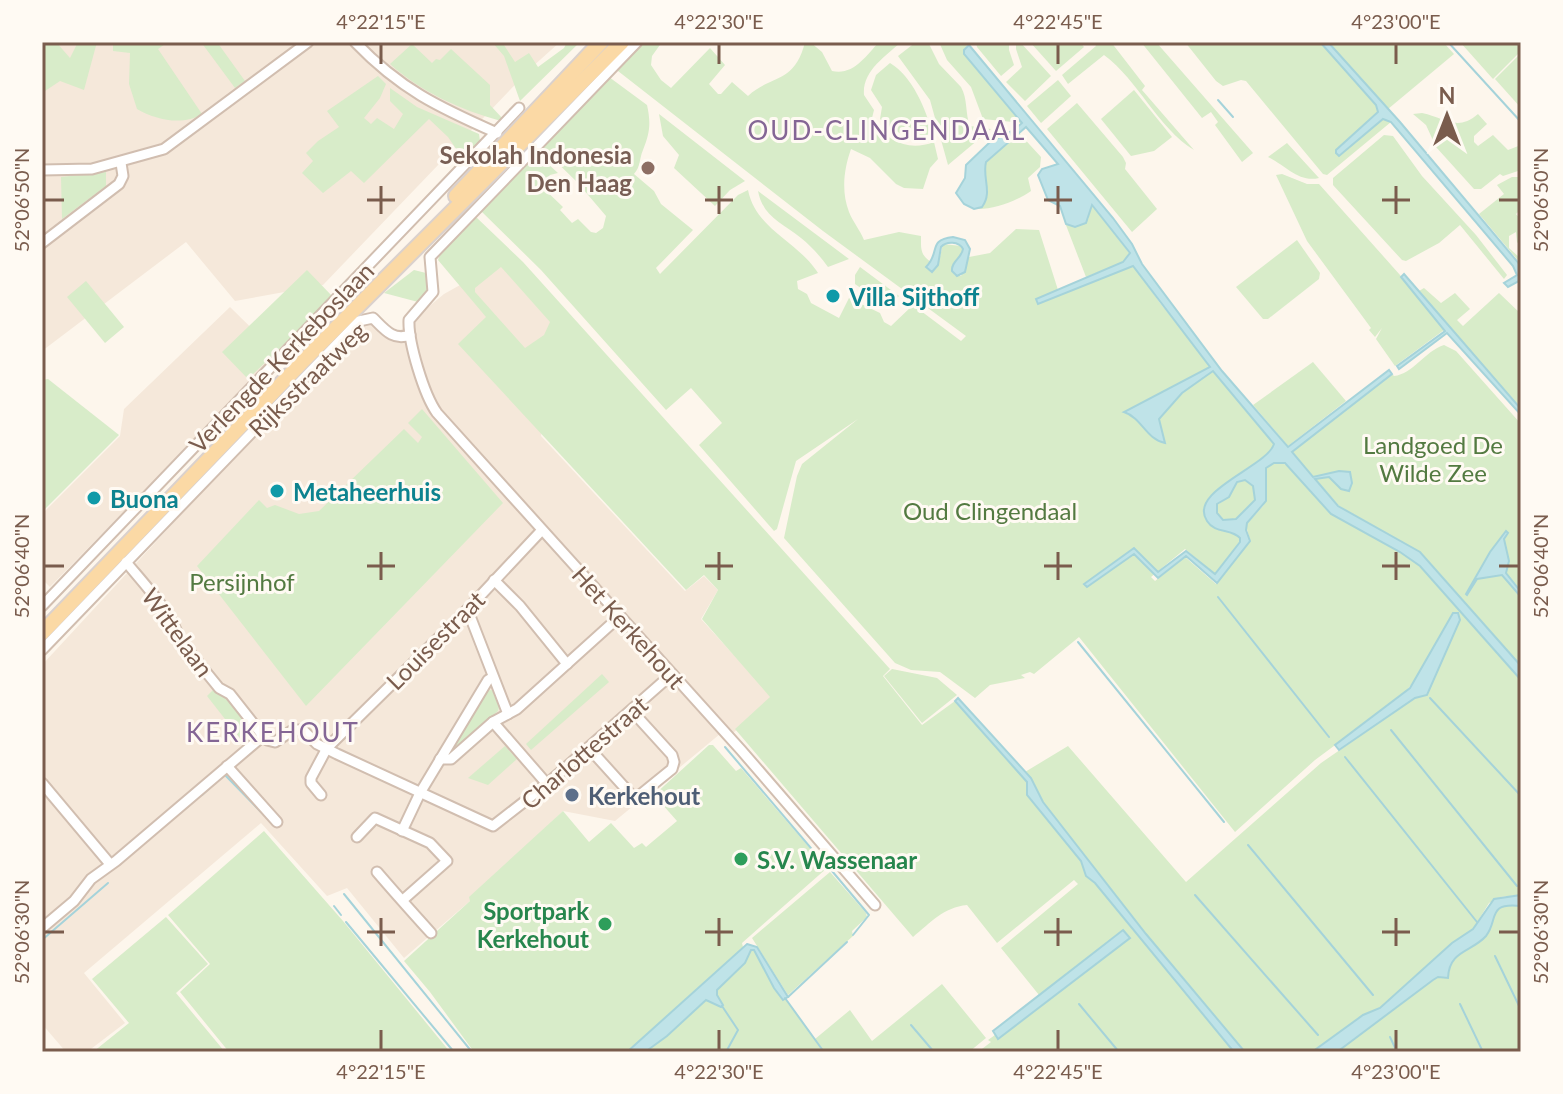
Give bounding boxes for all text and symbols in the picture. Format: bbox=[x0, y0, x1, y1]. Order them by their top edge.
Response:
text: 4°22'15"E bbox=[336, 9, 426, 33]
text: 4°22'30"E bbox=[674, 9, 764, 33]
text: 4°22'45"E bbox=[1013, 9, 1103, 33]
text: 4°23'00"E bbox=[1351, 9, 1441, 33]
north arrow bbox=[1407, 76, 1487, 156]
text: N bbox=[1439, 82, 1455, 109]
district label: OUD-CLINGENDAAL bbox=[748, 114, 1026, 146]
place label: Sekolah Indonesia Den Haag bbox=[439, 140, 632, 197]
text: 52°06'50"N bbox=[9, 148, 33, 252]
text: 52°06'50"N bbox=[1528, 148, 1552, 252]
marker: Sekolah Indonesia Den Haag bbox=[639, 159, 657, 177]
street label: Verlengde Kerkeboslaan bbox=[183, 256, 379, 458]
place label: Villa Sijthoff bbox=[848, 282, 980, 311]
marker: Villa Sijthoff bbox=[824, 287, 842, 305]
street label: Rijksstraatweg bbox=[242, 316, 372, 442]
park label: Landgoed De Wilde Zee bbox=[1363, 430, 1503, 487]
place label: Metaheerhuis bbox=[293, 477, 441, 506]
marker: Metaheerhuis bbox=[268, 482, 286, 500]
place label: Buona bbox=[110, 484, 179, 513]
marker: Buona bbox=[85, 489, 103, 507]
park label: Oud Clingendaal bbox=[903, 496, 1077, 525]
text: 52°06'40"N bbox=[9, 514, 33, 618]
text: 52°06'40"N bbox=[1528, 514, 1552, 618]
street label: Het Kerkehout bbox=[566, 560, 692, 695]
park label: Persijnhof bbox=[189, 567, 295, 596]
street label: Wittelaan bbox=[136, 582, 220, 682]
street label: Louisestraat bbox=[380, 585, 490, 695]
street label: Charlottestraat bbox=[515, 689, 653, 815]
district label: KERKEHOUT bbox=[186, 716, 360, 748]
place label: Kerkehout bbox=[588, 781, 700, 810]
marker: Kerkehout bbox=[563, 786, 581, 804]
place label: S.V. Wassenaar bbox=[757, 845, 917, 874]
marker: S.V. Wassenaar bbox=[732, 850, 750, 868]
text: 52°06'30"N bbox=[9, 880, 33, 984]
text: 52°06'30"N bbox=[1528, 880, 1552, 984]
place label: Sportpark Kerkehout bbox=[477, 896, 589, 953]
marker: Sportpark Kerkehout bbox=[596, 915, 614, 933]
text: 4°22'15"E bbox=[336, 1059, 426, 1083]
text: 4°22'30"E bbox=[674, 1059, 764, 1083]
text: 4°22'45"E bbox=[1013, 1059, 1103, 1083]
text: 4°23'00"E bbox=[1351, 1059, 1441, 1083]

